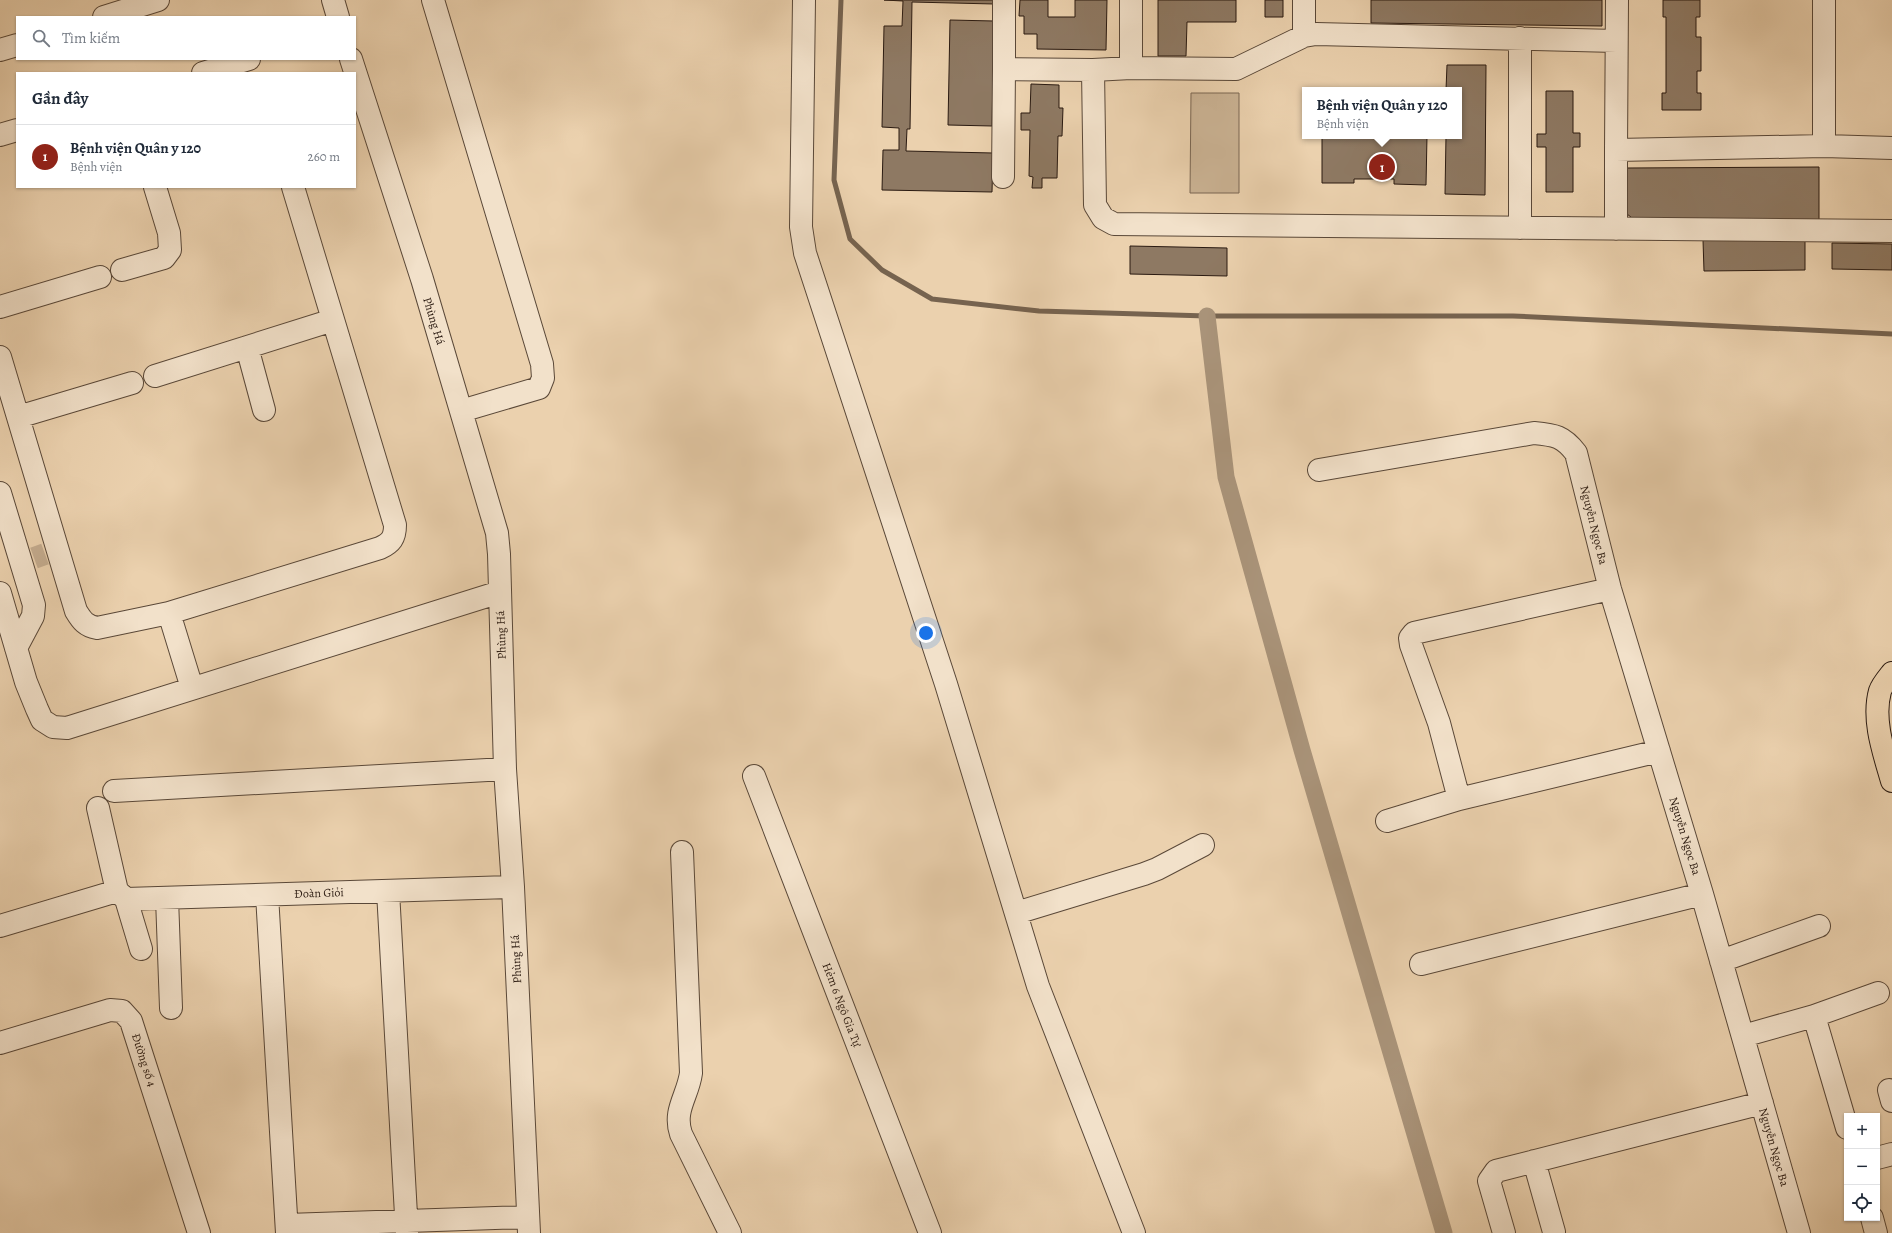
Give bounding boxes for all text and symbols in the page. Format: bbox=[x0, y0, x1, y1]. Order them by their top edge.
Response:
search box bbox=[16, 16, 356, 60]
icon: search bbox=[30, 27, 52, 49]
text: Tìm kiếm bbox=[62, 28, 120, 48]
text: Gần đây bbox=[32, 87, 89, 110]
popup bbox=[1302, 87, 1462, 139]
text: Bệnh viện Quân y 120 bbox=[1316, 95, 1448, 115]
text: Bệnh viện bbox=[1316, 115, 1369, 132]
text: Bệnh viện Quân y 120 bbox=[70, 138, 201, 158]
text: 1 bbox=[43, 148, 47, 165]
text: 260 m bbox=[307, 148, 340, 165]
pin: 1 bbox=[1369, 152, 1395, 182]
text: Bệnh viện bbox=[70, 158, 123, 175]
street label: Phùng Há bbox=[419, 295, 449, 347]
street label: Nguyễn Ngọc Ba bbox=[1576, 484, 1612, 567]
street label: Phùng Há bbox=[492, 610, 510, 660]
your location bbox=[916, 623, 936, 643]
street label: Nguyễn Ngọc Ba bbox=[1666, 795, 1705, 877]
street label: Đoàn Giỏi bbox=[294, 884, 344, 902]
street label: Phùng Há bbox=[507, 934, 525, 984]
street label: Hẻm 6 Ngô Gia Tự bbox=[819, 961, 866, 1050]
street label: Đường số 4 bbox=[128, 1031, 160, 1089]
street label: Nguyễn Ngọc Ba bbox=[1755, 1106, 1793, 1189]
map controls bbox=[1844, 1113, 1880, 1221]
button: + bbox=[1844, 1113, 1880, 1149]
button: − bbox=[1844, 1149, 1880, 1185]
button: locate bbox=[1844, 1185, 1880, 1221]

